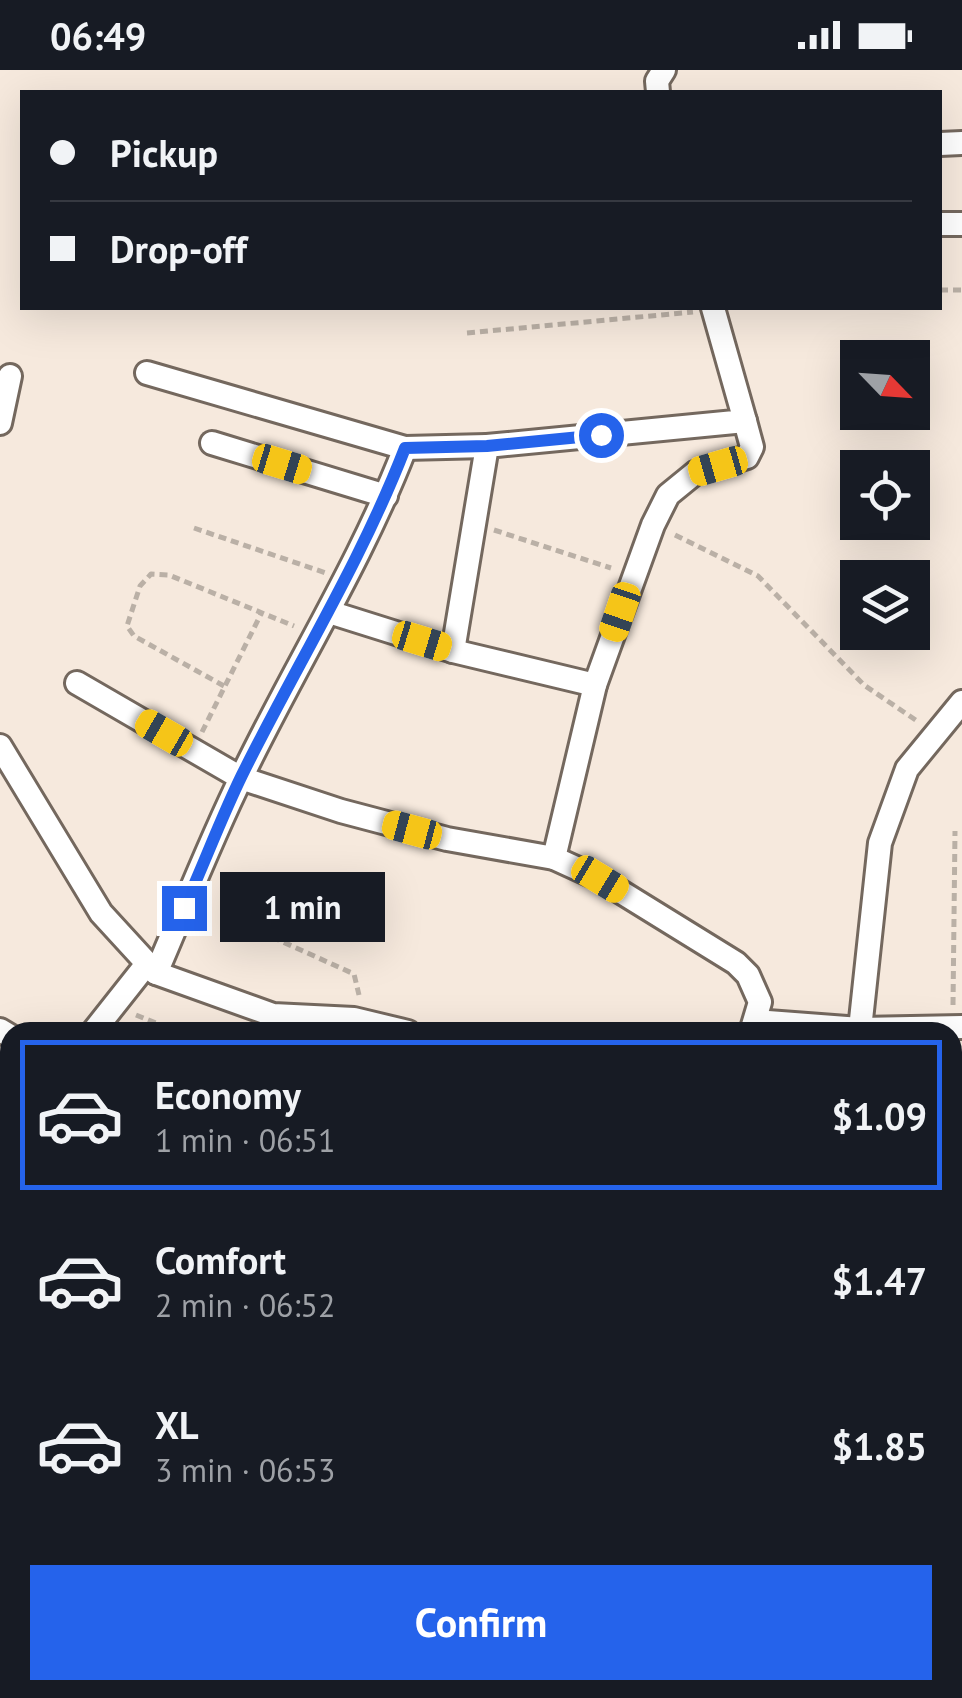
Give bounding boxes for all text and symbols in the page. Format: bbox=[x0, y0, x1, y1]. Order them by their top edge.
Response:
text: 06:49 bbox=[50, 11, 146, 60]
text: Pickup bbox=[110, 128, 218, 177]
text: Drop-off bbox=[110, 224, 247, 273]
north arrow bbox=[840, 340, 930, 430]
map controls bbox=[840, 340, 930, 650]
route start bbox=[579, 413, 624, 458]
car bbox=[249, 441, 315, 487]
car bbox=[685, 443, 751, 489]
button: locate bbox=[840, 450, 930, 540]
button: layers bbox=[840, 560, 930, 650]
car bbox=[596, 579, 644, 645]
car bbox=[389, 618, 455, 664]
car bbox=[131, 705, 197, 761]
car bbox=[379, 808, 445, 852]
car bbox=[567, 851, 633, 907]
callout: 1 min bbox=[219, 873, 384, 943]
route end bbox=[162, 886, 207, 931]
text: 1 min bbox=[263, 886, 342, 928]
icon: car bbox=[35, 1070, 125, 1160]
text: Economy bbox=[155, 1070, 301, 1119]
text: $1.09 bbox=[831, 1091, 927, 1140]
text: 1 min · 06:51 bbox=[155, 1119, 335, 1161]
icon: car bbox=[35, 1235, 125, 1325]
text: Comfort bbox=[155, 1235, 286, 1284]
text: $1.47 bbox=[831, 1256, 927, 1305]
text: 2 min · 06:52 bbox=[155, 1284, 335, 1326]
icon: car bbox=[35, 1400, 125, 1490]
text: XL bbox=[155, 1400, 199, 1449]
text: $1.85 bbox=[831, 1421, 927, 1470]
text: 3 min · 06:53 bbox=[155, 1449, 335, 1491]
button: Confirm bbox=[30, 1565, 932, 1680]

